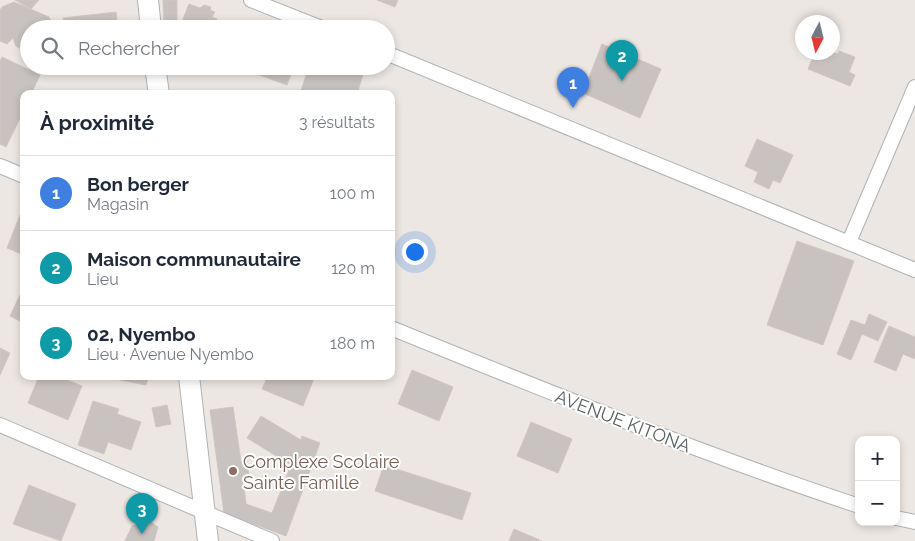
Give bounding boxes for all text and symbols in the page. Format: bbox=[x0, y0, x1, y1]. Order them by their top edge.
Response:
north arrow bbox=[795, 15, 840, 60]
search box bbox=[20, 20, 395, 75]
icon: search bbox=[38, 34, 66, 62]
text: Rechercher bbox=[78, 37, 180, 59]
pin: 2 bbox=[606, 40, 638, 81]
pin: 1 bbox=[557, 67, 589, 108]
text: À proximité bbox=[40, 110, 154, 135]
text: 3 résultats bbox=[299, 113, 375, 132]
text: Bon berger bbox=[87, 173, 189, 195]
text: 1 bbox=[52, 184, 60, 203]
text: 100 m bbox=[330, 184, 375, 203]
text: Magasin bbox=[87, 195, 149, 214]
your location bbox=[402, 239, 428, 265]
text: Maison communautaire bbox=[87, 248, 301, 270]
text: 2 bbox=[51, 259, 61, 278]
text: 120 m bbox=[331, 259, 375, 278]
text: Lieu bbox=[87, 270, 119, 289]
text: 02, Nyembo bbox=[87, 323, 196, 345]
text: 3 bbox=[52, 334, 60, 353]
text: 180 m bbox=[330, 334, 375, 353]
text: Lieu · Avenue Nyembo bbox=[87, 345, 254, 364]
street label: AVENUE KITONA bbox=[552, 385, 694, 457]
map controls bbox=[855, 436, 900, 526]
button: + bbox=[855, 436, 900, 481]
place label: Complexe Scolaire Sainte Famille bbox=[243, 451, 400, 493]
marker: Complexe Scolaire Sainte Famille bbox=[227, 465, 239, 477]
button: − bbox=[855, 481, 900, 526]
pin: 3 bbox=[126, 493, 158, 534]

